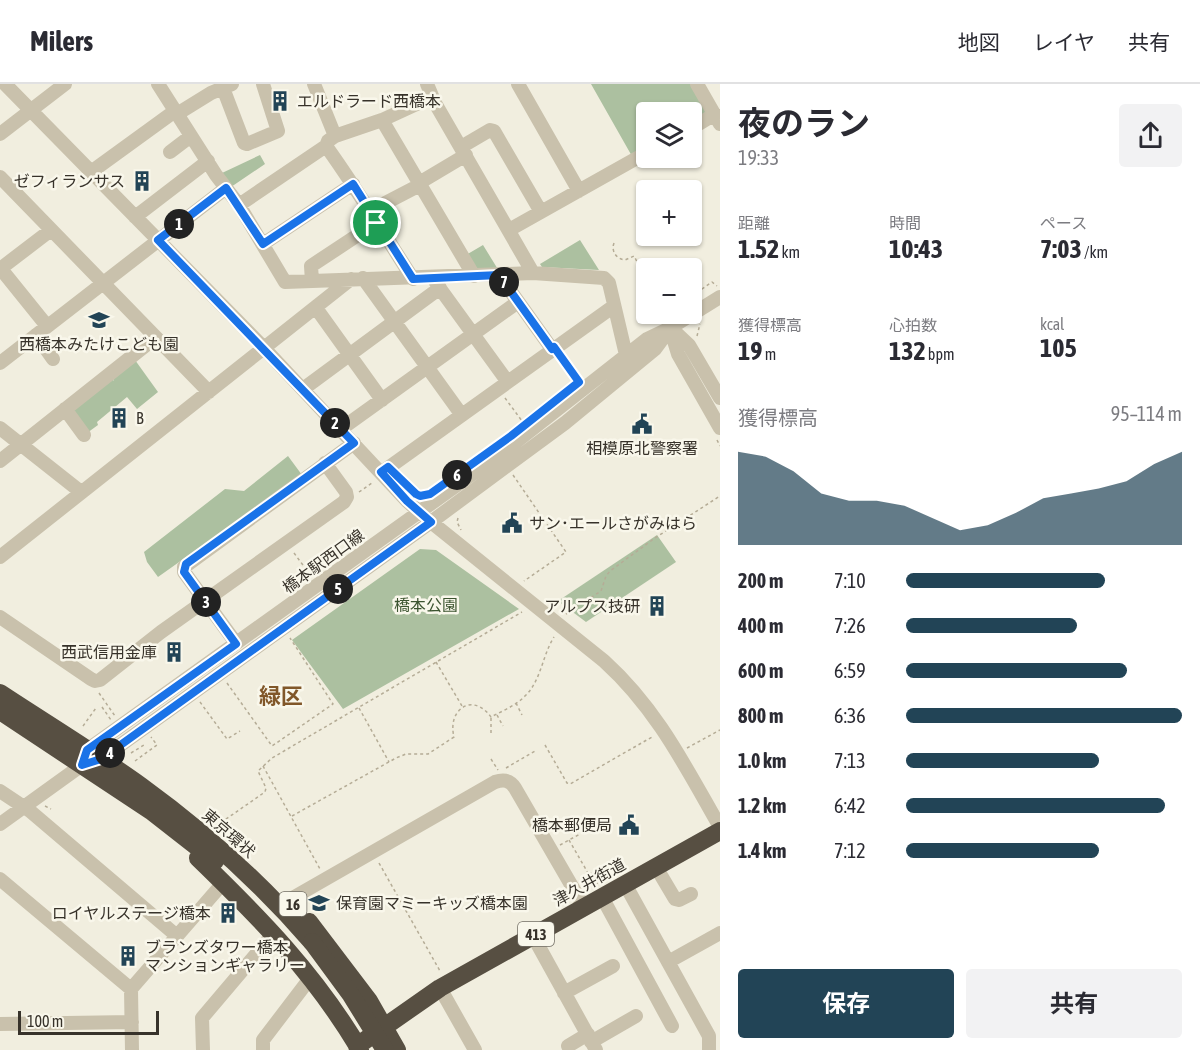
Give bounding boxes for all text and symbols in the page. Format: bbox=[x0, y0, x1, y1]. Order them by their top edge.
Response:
text: Milers bbox=[30, 25, 93, 57]
text: 地図 bbox=[958, 30, 1000, 54]
text: レイヤ bbox=[1033, 30, 1095, 54]
text: 共有 bbox=[1128, 30, 1170, 54]
building icon: エルドラード西橋本 bbox=[268, 89, 292, 113]
place label: エルドラード西橋本 bbox=[297, 92, 441, 110]
map controls bbox=[636, 102, 702, 324]
button: layers bbox=[636, 102, 702, 168]
text: 夜のラン bbox=[738, 104, 870, 142]
button: share bbox=[1119, 104, 1182, 167]
text: 19:33 bbox=[738, 146, 779, 169]
building icon: ゼフィランサス bbox=[130, 169, 154, 193]
place label: ゼフィランサス bbox=[14, 172, 125, 190]
button: + bbox=[636, 180, 702, 246]
pin bbox=[350, 197, 401, 248]
icon: arrive bbox=[359, 206, 392, 239]
pin: 1 bbox=[164, 209, 194, 239]
text: 距離 bbox=[738, 214, 770, 232]
text: 時間 bbox=[889, 214, 921, 232]
text: ペース bbox=[1040, 214, 1087, 232]
text: 1 bbox=[175, 215, 183, 233]
text: 1.52 bbox=[738, 234, 779, 264]
text: 10:43 bbox=[889, 234, 943, 264]
text: 7:03 bbox=[1040, 234, 1082, 264]
text: km bbox=[779, 243, 800, 261]
text: /km bbox=[1082, 243, 1108, 261]
button: − bbox=[636, 258, 702, 324]
pin: 7 bbox=[489, 267, 519, 297]
text: 7 bbox=[500, 273, 508, 291]
school or university icon: 西橋本みたけこども園 bbox=[87, 308, 111, 332]
text: kcal bbox=[1040, 315, 1064, 333]
text: 獲得標高 bbox=[738, 316, 802, 334]
text: 心拍数 bbox=[889, 316, 937, 334]
text: 105 bbox=[1040, 333, 1077, 363]
place label: 西橋本みたけこども園 bbox=[19, 335, 179, 353]
text: 19 bbox=[738, 336, 762, 366]
text: 132 bbox=[889, 336, 926, 366]
text: m bbox=[762, 345, 776, 363]
text: bpm bbox=[926, 345, 955, 363]
text: 95–114 m bbox=[1111, 402, 1182, 425]
building icon: B bbox=[107, 406, 131, 430]
text: 獲得標高 bbox=[738, 406, 818, 429]
pin: 2 bbox=[320, 408, 350, 438]
place label: B bbox=[136, 409, 144, 427]
public building icon: 相模原北警察署 bbox=[630, 412, 654, 436]
text: 2 bbox=[331, 414, 339, 432]
place label: 相模原北警察署 bbox=[586, 439, 698, 457]
pin: 6 bbox=[442, 460, 472, 490]
text: 6 bbox=[453, 466, 461, 484]
public building icon: サン･エールさがみはら bbox=[500, 511, 524, 535]
place label: サン･エールさがみはら bbox=[529, 514, 697, 532]
street label: 橋本駅西口線 bbox=[279, 526, 367, 596]
text: 200 m bbox=[738, 569, 783, 592]
text: 7:10 bbox=[834, 569, 866, 592]
pin: 5 bbox=[323, 574, 353, 604]
text: 5 bbox=[334, 580, 342, 598]
pin: 3 bbox=[191, 587, 221, 617]
text: 3 bbox=[202, 593, 210, 611]
building icon: アルプス技研 bbox=[645, 594, 669, 618]
park label: 橋本公園 bbox=[394, 596, 458, 614]
place label: アルプス技研 bbox=[544, 597, 640, 615]
text: 400 m bbox=[738, 614, 783, 637]
text: 7:26 bbox=[834, 614, 866, 637]
building icon: 西武信用金庫 bbox=[162, 640, 186, 664]
place label: 西武信用金庫 bbox=[61, 643, 157, 661]
text: 600 m bbox=[738, 659, 783, 682]
text: 6:59 bbox=[834, 659, 866, 682]
district label: 緑区 bbox=[259, 683, 303, 709]
text: 800 m bbox=[738, 704, 783, 727]
text: 6:36 bbox=[834, 704, 866, 727]
pin: 4 bbox=[95, 738, 125, 768]
text: 4 bbox=[106, 744, 114, 762]
text: 1.0 km bbox=[738, 749, 786, 772]
text: 7:13 bbox=[834, 749, 866, 772]
text: 1.2 km bbox=[738, 794, 786, 817]
text: 6:42 bbox=[834, 794, 866, 817]
street label: 東京環状 bbox=[199, 805, 259, 861]
public building icon: 橋本郵便局 bbox=[617, 813, 641, 837]
place label: 橋本郵便局 bbox=[532, 816, 612, 834]
text: 1.4 km bbox=[738, 839, 786, 862]
text: 7:12 bbox=[834, 839, 866, 862]
street label: 津久井街道 bbox=[550, 855, 628, 909]
school or university icon: 保育園マミーキッズ橋本園 bbox=[307, 891, 331, 915]
road number: 16 bbox=[280, 892, 306, 916]
place label: 保育園マミーキッズ橋本園 bbox=[336, 894, 528, 912]
building icon: ロイヤルステージ橋本 bbox=[216, 901, 240, 925]
place label: ロイヤルステージ橋本 bbox=[52, 904, 211, 922]
road number: 413 bbox=[518, 922, 554, 946]
place label: ブランズタワー橋本 マンションギャラリー bbox=[145, 938, 305, 974]
building icon: ブランズタワー橋本 マンションギャラリー bbox=[116, 944, 140, 968]
button: 保存 bbox=[738, 969, 954, 1038]
button: 共有 bbox=[966, 969, 1182, 1038]
scale bar bbox=[18, 1008, 159, 1036]
text: 100 m bbox=[27, 1012, 63, 1030]

